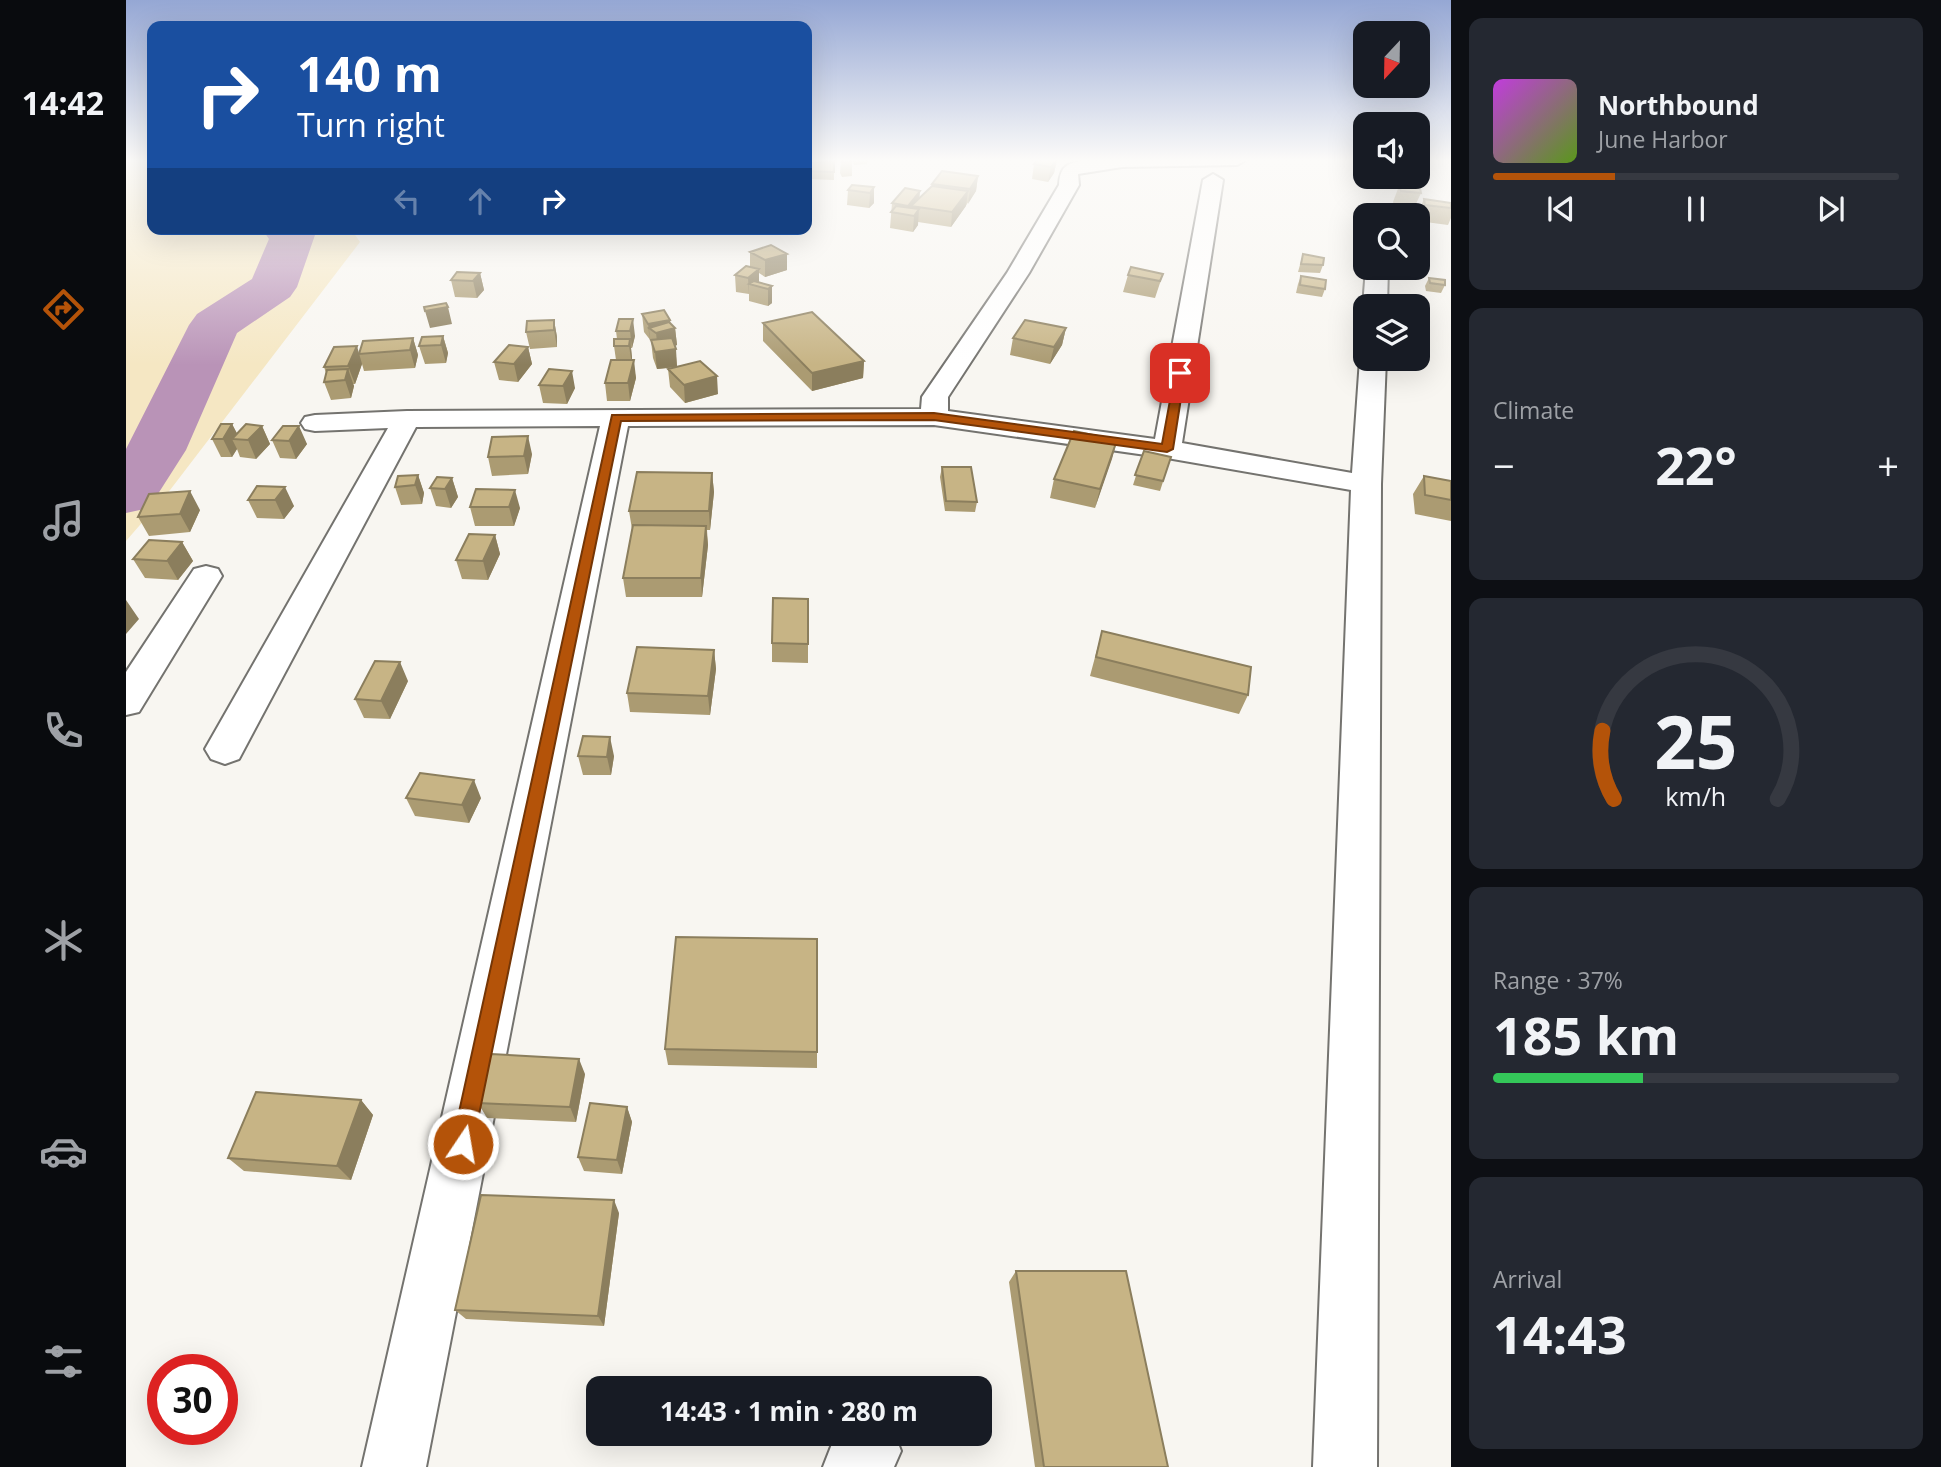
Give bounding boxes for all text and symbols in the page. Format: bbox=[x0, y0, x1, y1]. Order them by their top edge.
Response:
north arrow bbox=[1353, 21, 1430, 98]
map controls bbox=[1353, 21, 1430, 371]
text: 140 m bbox=[297, 40, 442, 106]
icon: right bbox=[182, 49, 273, 140]
text: 14:42 bbox=[22, 81, 104, 124]
text: Northbound bbox=[1598, 87, 1759, 123]
text: Turn right bbox=[297, 103, 445, 146]
button: sound bbox=[1353, 112, 1430, 189]
text: June Harbor bbox=[1598, 123, 1728, 155]
icon: left bbox=[388, 182, 426, 220]
icon: ahead bbox=[461, 182, 499, 220]
icon: right bbox=[534, 182, 572, 220]
icon: previous bbox=[1542, 190, 1580, 228]
icon: pause bbox=[1677, 190, 1715, 228]
icon: next bbox=[1812, 190, 1850, 228]
button: search bbox=[1353, 203, 1430, 280]
icon: directions bbox=[39, 285, 88, 334]
button: layers bbox=[1353, 294, 1430, 371]
pin bbox=[1150, 343, 1210, 403]
icon: arrive bbox=[1161, 354, 1199, 392]
text: Climate bbox=[1493, 394, 1574, 426]
text: 22° bbox=[1655, 429, 1737, 500]
text: − bbox=[1493, 439, 1515, 491]
text: + bbox=[1877, 439, 1899, 491]
icon: music bbox=[39, 496, 88, 545]
text: 25 bbox=[1654, 692, 1738, 791]
icon: phone bbox=[39, 706, 88, 755]
text: km/h bbox=[1666, 779, 1726, 813]
icon: climate bbox=[39, 916, 88, 965]
text: Range · 37% bbox=[1493, 964, 1623, 996]
text: 185 km bbox=[1493, 999, 1679, 1070]
position arrow bbox=[426, 1107, 500, 1181]
icon: car bbox=[39, 1127, 88, 1176]
text: Arrival bbox=[1493, 1263, 1562, 1295]
text: 14:43 bbox=[1493, 1298, 1627, 1369]
icon: filters bbox=[39, 1337, 88, 1386]
speed limit sign: 30 bbox=[147, 1354, 238, 1445]
text: 14:43 · 1 min · 280 m bbox=[660, 1393, 918, 1429]

